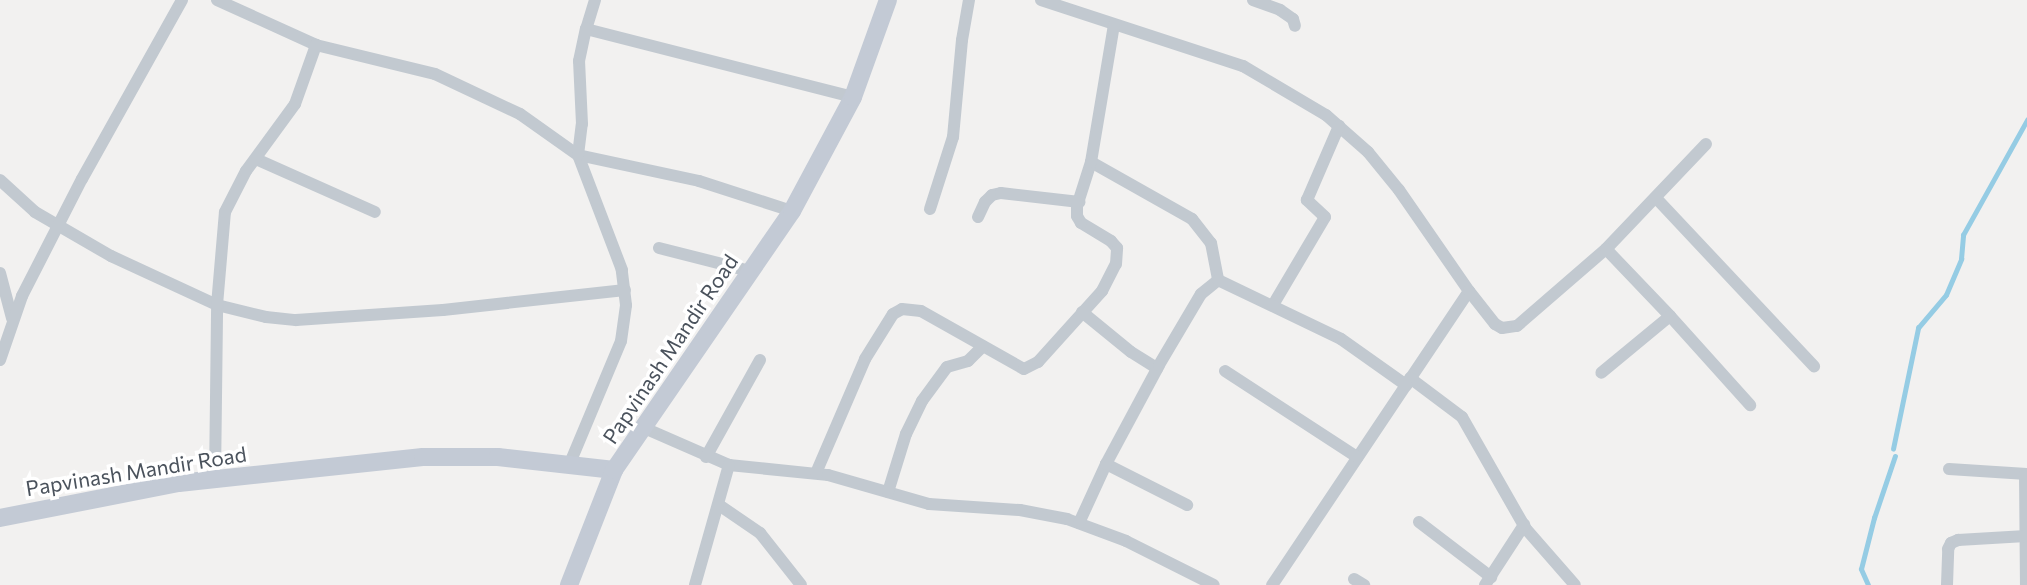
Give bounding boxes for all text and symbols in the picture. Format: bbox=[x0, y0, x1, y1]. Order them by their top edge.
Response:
street label: Papvinash Mandir Road bbox=[597, 250, 743, 448]
street label: Papvinash Mandir Road bbox=[24, 441, 248, 501]

